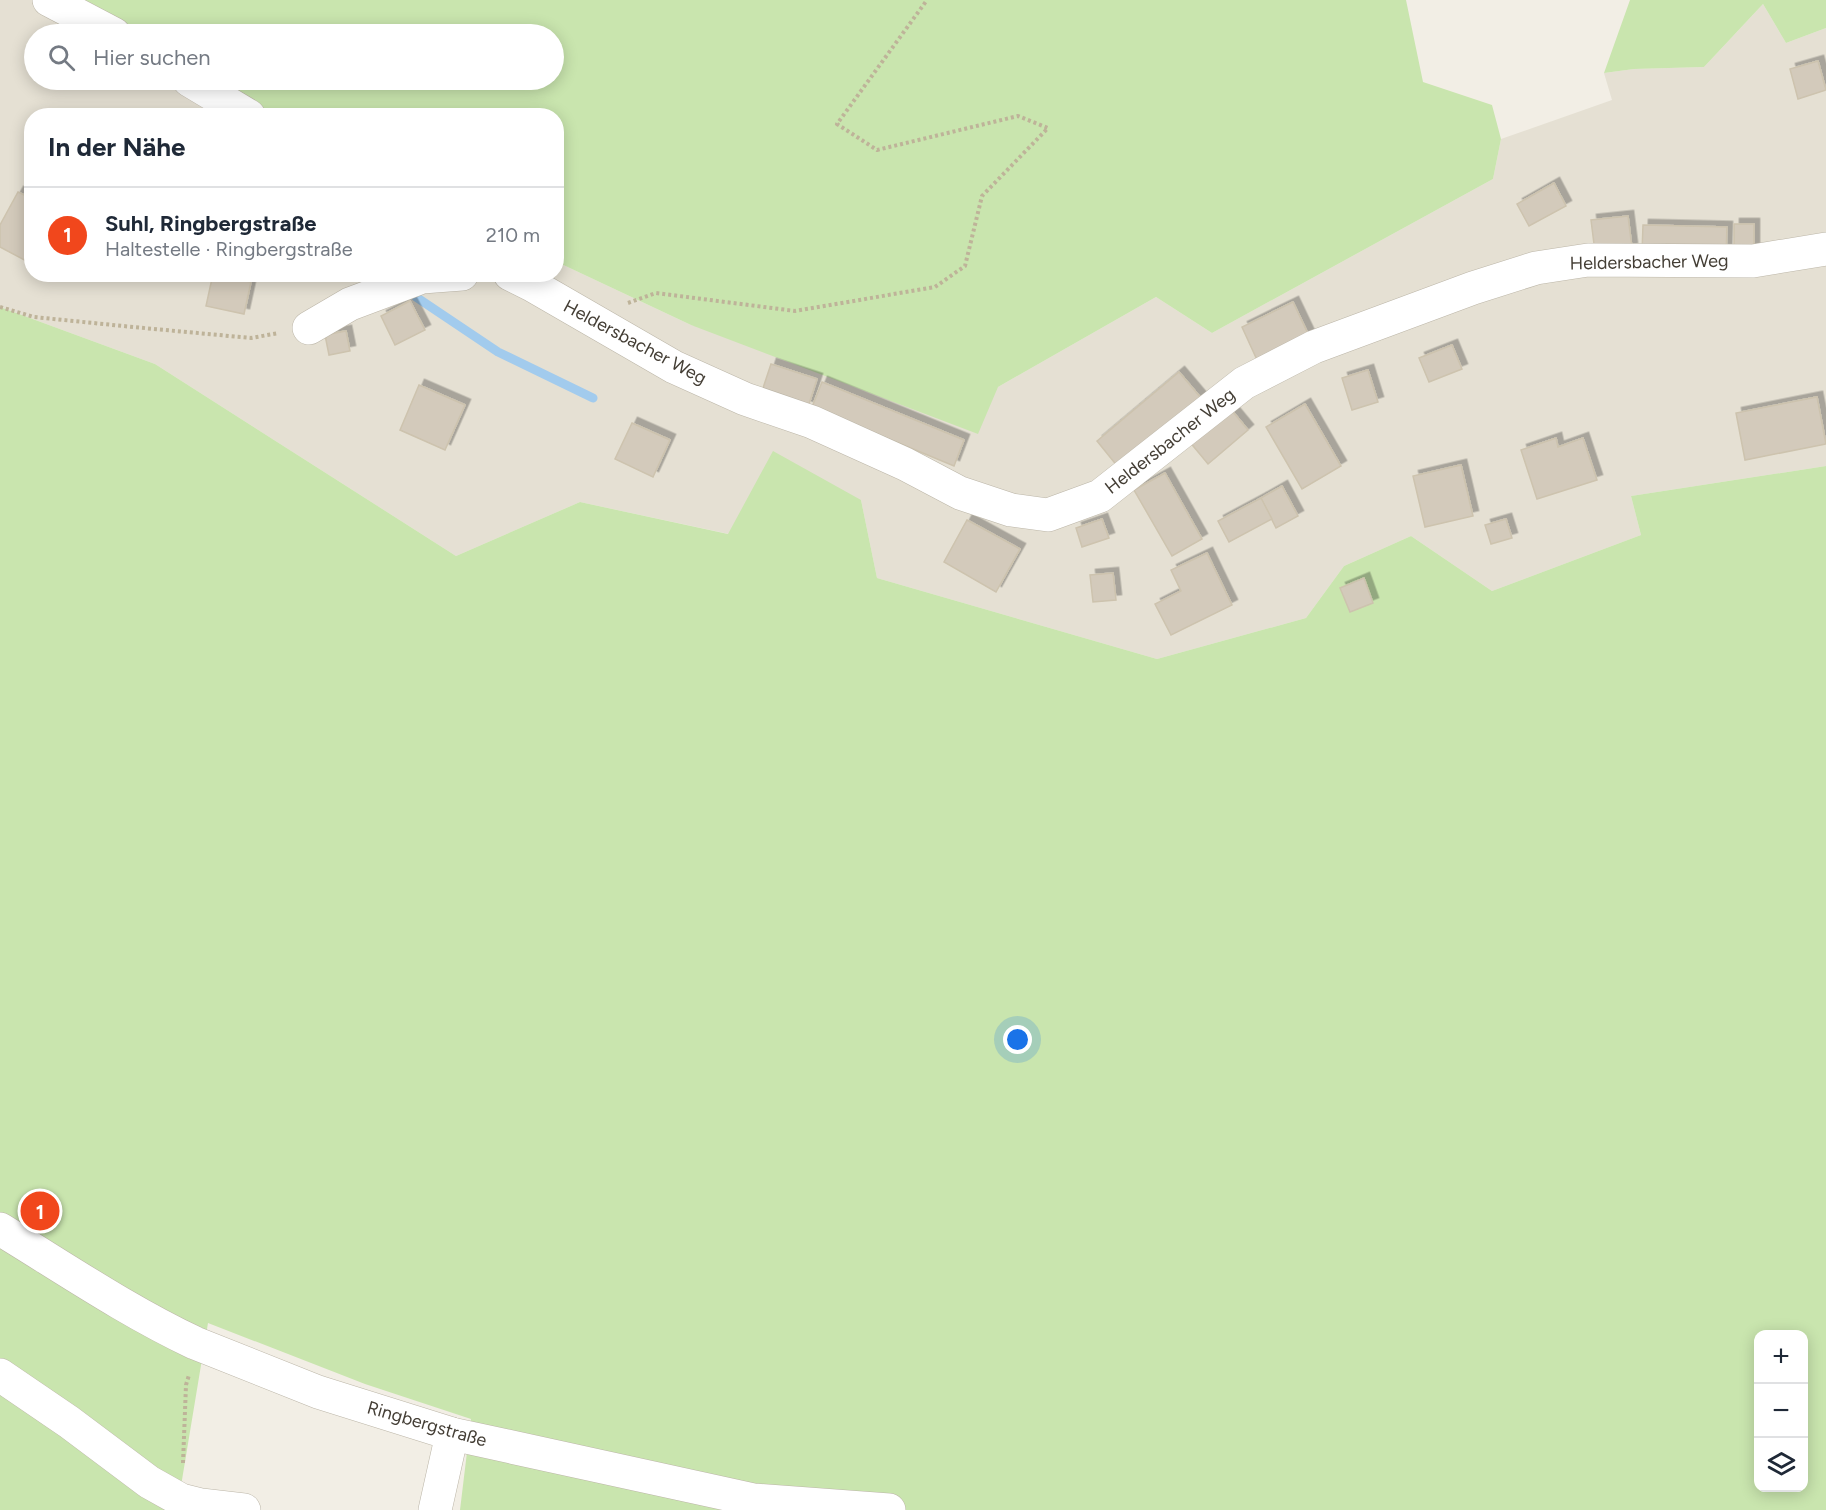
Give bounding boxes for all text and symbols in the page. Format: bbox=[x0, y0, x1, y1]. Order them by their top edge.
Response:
search box bbox=[24, 24, 564, 90]
icon: search bbox=[45, 41, 78, 74]
text: Hier suchen bbox=[93, 44, 211, 71]
text: In der Nähe bbox=[48, 131, 185, 163]
text: Suhl, Ringbergstraße bbox=[105, 210, 317, 237]
text: 1 bbox=[63, 223, 72, 247]
text: 210 m bbox=[486, 223, 540, 247]
text: Haltestelle · Ringbergstraße bbox=[105, 237, 353, 261]
street label: Heldersbacher Weg bbox=[1569, 250, 1729, 274]
street label: Heldersbacher Weg bbox=[560, 295, 710, 389]
street label: Heldersbacher Weg bbox=[1101, 383, 1239, 499]
your location bbox=[1003, 1025, 1032, 1054]
pin: 1 bbox=[20, 1188, 60, 1234]
map controls bbox=[1754, 1330, 1808, 1492]
button: + bbox=[1754, 1330, 1808, 1384]
button: − bbox=[1754, 1384, 1808, 1438]
street label: Ringbergstraße bbox=[365, 1396, 490, 1452]
button: layers bbox=[1754, 1438, 1808, 1492]

